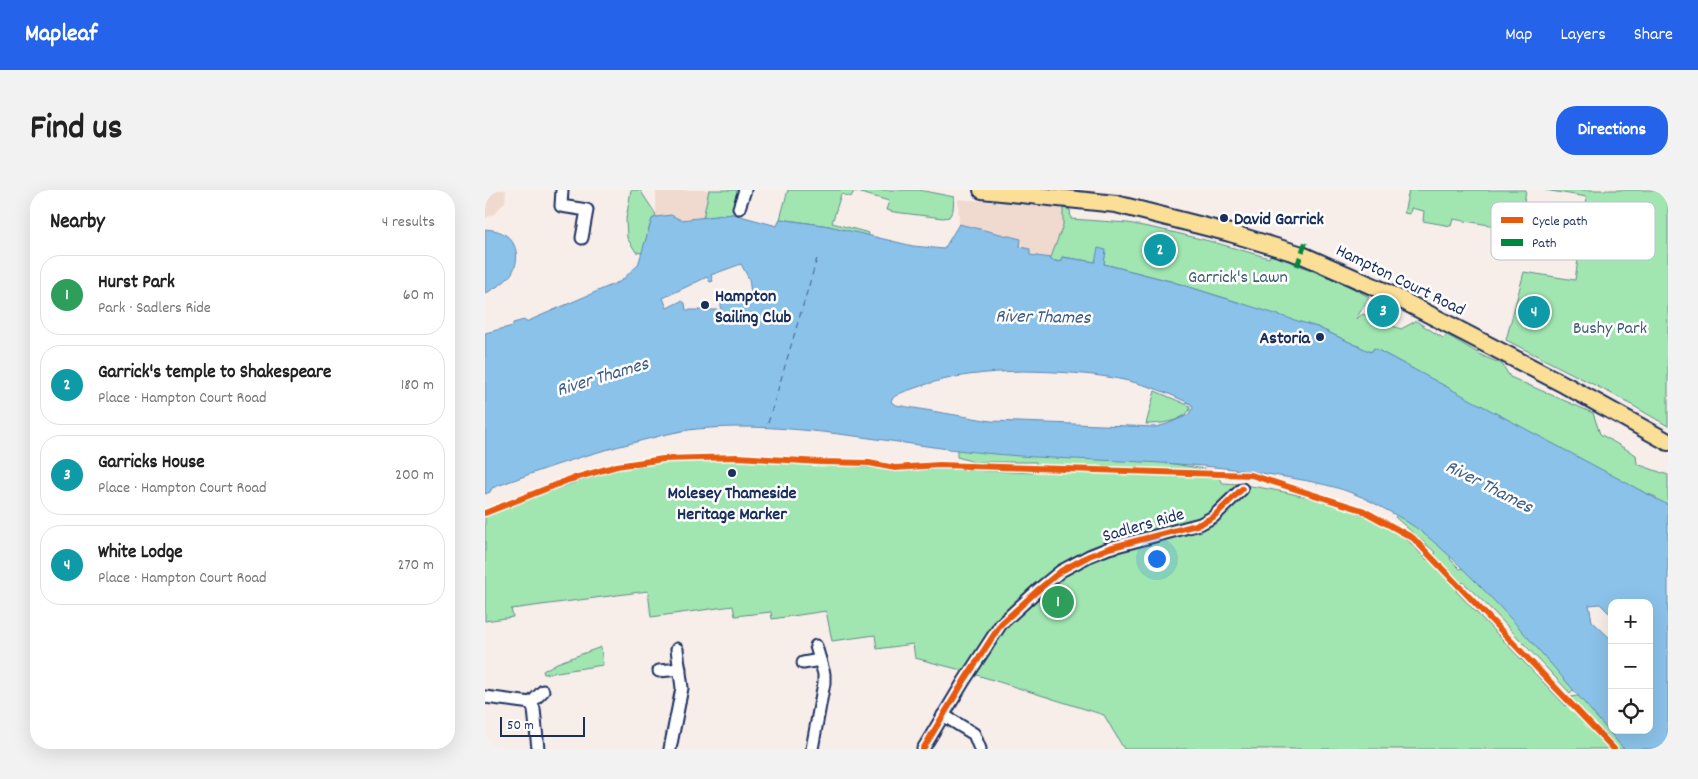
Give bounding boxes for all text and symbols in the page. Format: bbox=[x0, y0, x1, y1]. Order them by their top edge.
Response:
text: Mapleaf bbox=[25, 18, 97, 52]
text: Map bbox=[1505, 23, 1532, 48]
text: Layers bbox=[1560, 23, 1606, 48]
text: Share bbox=[1634, 23, 1673, 48]
text: Find us bbox=[30, 105, 122, 155]
button: Directions bbox=[1556, 106, 1668, 155]
legend bbox=[1491, 202, 1655, 260]
text: Nearby bbox=[50, 208, 105, 238]
place label: David Garrick bbox=[1234, 208, 1325, 233]
text: 4 results bbox=[382, 211, 435, 234]
marker: David Garrick bbox=[1218, 212, 1230, 224]
text: Cycle path bbox=[1532, 212, 1588, 232]
pin: 2 bbox=[1144, 231, 1176, 269]
text: Path bbox=[1532, 234, 1557, 254]
street label: Hampton Court Road bbox=[1331, 239, 1469, 323]
park label: Garrick's Lawn bbox=[1188, 266, 1288, 291]
text: Hurst Park bbox=[98, 270, 175, 297]
text: 1 bbox=[65, 284, 69, 307]
text: 60 m bbox=[403, 284, 434, 307]
place label: Hampton Sailing Club bbox=[715, 285, 792, 331]
pin: 3 bbox=[1367, 292, 1399, 330]
pin: 4 bbox=[1518, 293, 1550, 331]
text: Park · Sadlers Ride bbox=[98, 297, 211, 320]
marker: Hampton Sailing Club bbox=[699, 299, 711, 311]
water label: River Thames bbox=[995, 304, 1092, 333]
park label: Bushy Park bbox=[1573, 317, 1647, 342]
place label: Astoria bbox=[1260, 327, 1311, 352]
marker: Astoria bbox=[1314, 331, 1326, 343]
water label: River Thames bbox=[554, 351, 653, 405]
text: Garrick's temple to Shakespeare bbox=[98, 360, 331, 387]
text: 2 bbox=[64, 374, 71, 397]
text: 180 m bbox=[401, 374, 434, 397]
text: Place · Hampton Court Road bbox=[98, 387, 267, 410]
text: Garricks House bbox=[98, 450, 205, 477]
water label: River Thames bbox=[1440, 455, 1538, 522]
text: 3 bbox=[63, 464, 71, 487]
text: 200 m bbox=[395, 464, 434, 487]
marker: Molesey Thameside Heritage Marker bbox=[726, 467, 738, 479]
text: Place · Hampton Court Road bbox=[98, 477, 267, 500]
place label: Molesey Thameside Heritage Marker bbox=[667, 482, 797, 528]
street label: Sadlers Ride bbox=[1100, 503, 1187, 550]
text: White Lodge bbox=[98, 540, 183, 567]
your location bbox=[1144, 546, 1170, 572]
text: 4 bbox=[64, 554, 70, 577]
text: 270 m bbox=[398, 554, 434, 577]
text: Place · Hampton Court Road bbox=[98, 567, 267, 590]
pin: 1 bbox=[1042, 583, 1074, 621]
map controls bbox=[1608, 599, 1653, 734]
button: + bbox=[1608, 599, 1653, 644]
button: − bbox=[1608, 644, 1653, 689]
button: locate bbox=[1608, 689, 1653, 734]
scale bar bbox=[500, 714, 585, 737]
text: 50 m bbox=[507, 716, 534, 736]

